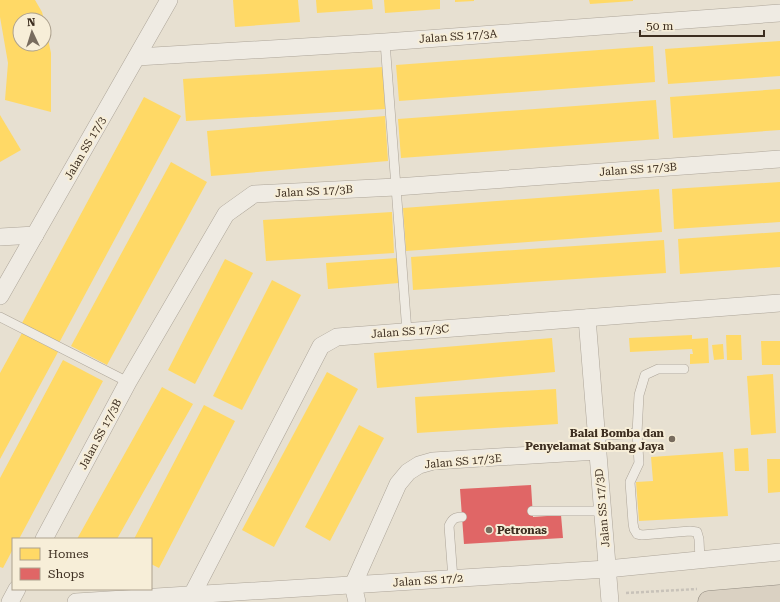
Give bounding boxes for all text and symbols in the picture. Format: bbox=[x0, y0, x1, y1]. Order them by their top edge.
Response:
north arrow bbox=[12, 12, 52, 52]
scale bar bbox=[640, 12, 764, 38]
text: N bbox=[27, 16, 37, 29]
text: 50 m bbox=[646, 19, 673, 33]
street label: Jalan SS 17/3A bbox=[419, 27, 498, 46]
street label: Jalan SS 17/3 bbox=[62, 114, 109, 182]
street label: Jalan SS 17/3B bbox=[599, 160, 677, 179]
street label: Jalan SS 17/3B bbox=[275, 183, 353, 200]
street label: Jalan SS 17/3C bbox=[370, 322, 450, 341]
street label: Jalan SS 17/3B bbox=[76, 397, 124, 472]
place label: Balai Bomba dan Penyelamat Subang Jaya bbox=[525, 427, 665, 453]
marker: Balai Bomba dan Penyelamat Subang Jaya bbox=[667, 434, 677, 444]
street label: Jalan SS 17/3E bbox=[424, 452, 502, 471]
street label: Jalan SS 17/3D bbox=[593, 468, 612, 548]
place label: Petronas bbox=[497, 524, 547, 537]
marker: Petronas bbox=[484, 525, 494, 535]
legend bbox=[12, 538, 152, 590]
text: Homes bbox=[48, 547, 89, 561]
text: Shops bbox=[48, 567, 84, 581]
street label: Jalan SS 17/2 bbox=[392, 572, 464, 589]

